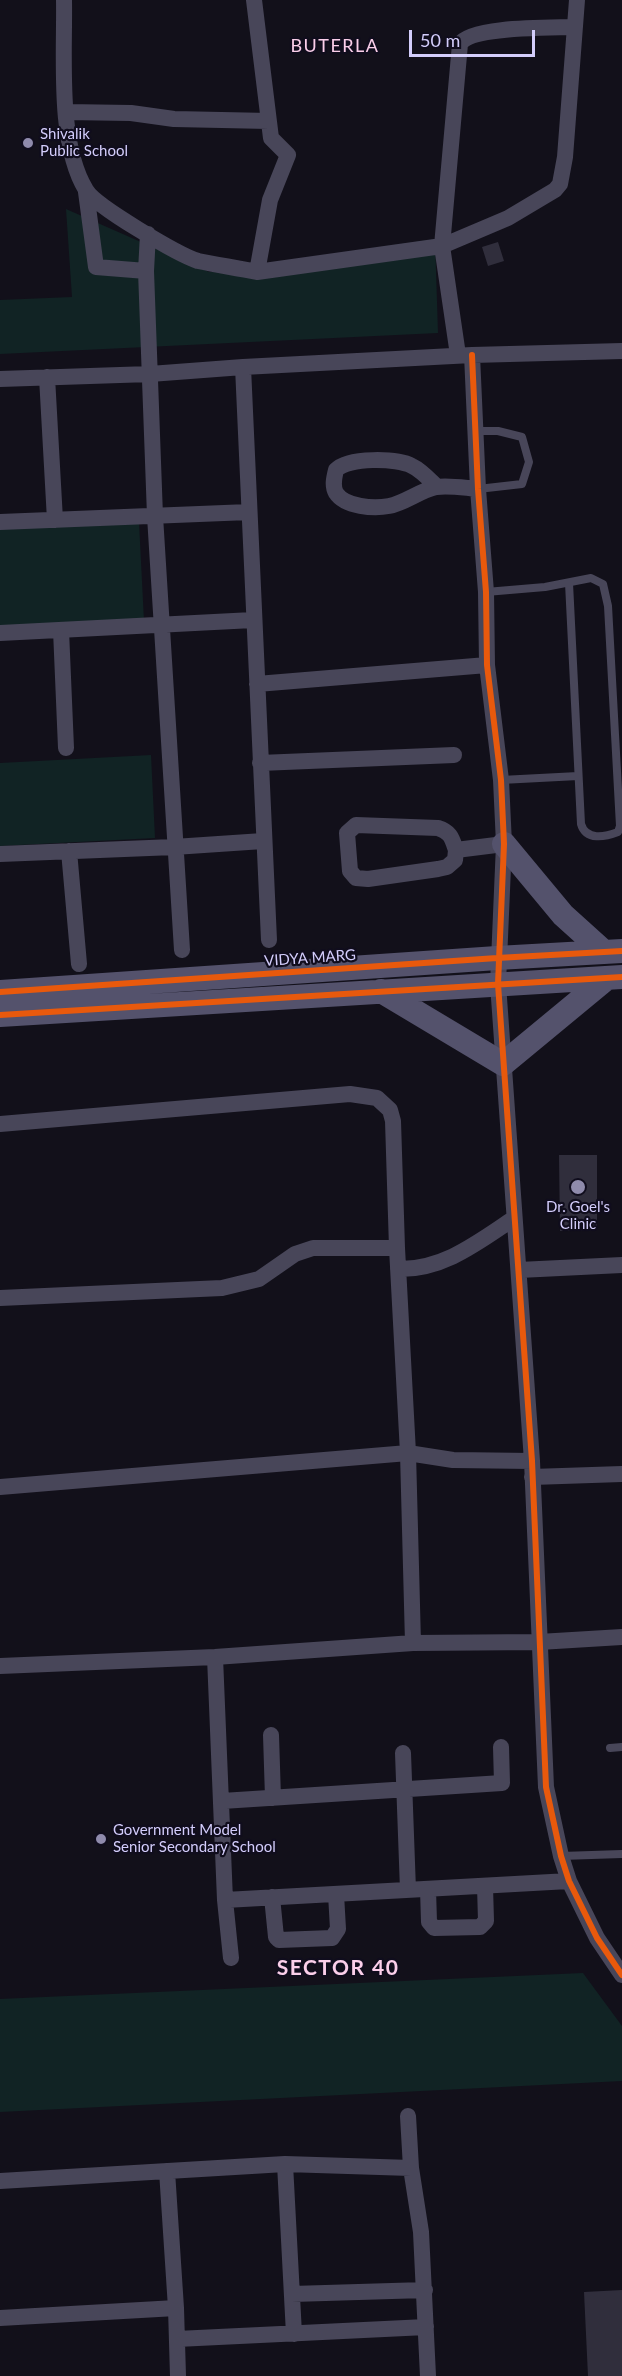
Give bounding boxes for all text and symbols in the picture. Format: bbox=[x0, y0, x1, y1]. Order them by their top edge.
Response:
scale bar bbox=[412, 18, 538, 56]
text: 50 m bbox=[420, 29, 460, 51]
district label: BUTERLA bbox=[290, 35, 380, 57]
place label: Shivalik Public School bbox=[40, 125, 128, 160]
marker: Shivalik Public School bbox=[21, 136, 35, 150]
street label: VIDYA MARG bbox=[264, 946, 356, 970]
marker: Dr. Goel's Clinic bbox=[569, 1178, 587, 1196]
place label: Dr. Goel's Clinic bbox=[546, 1198, 610, 1233]
place label: Government Model Senior Secondary School bbox=[113, 1821, 276, 1856]
marker: Government Model Senior Secondary School bbox=[94, 1832, 108, 1846]
district label: SECTOR 40 bbox=[277, 1955, 399, 1981]

